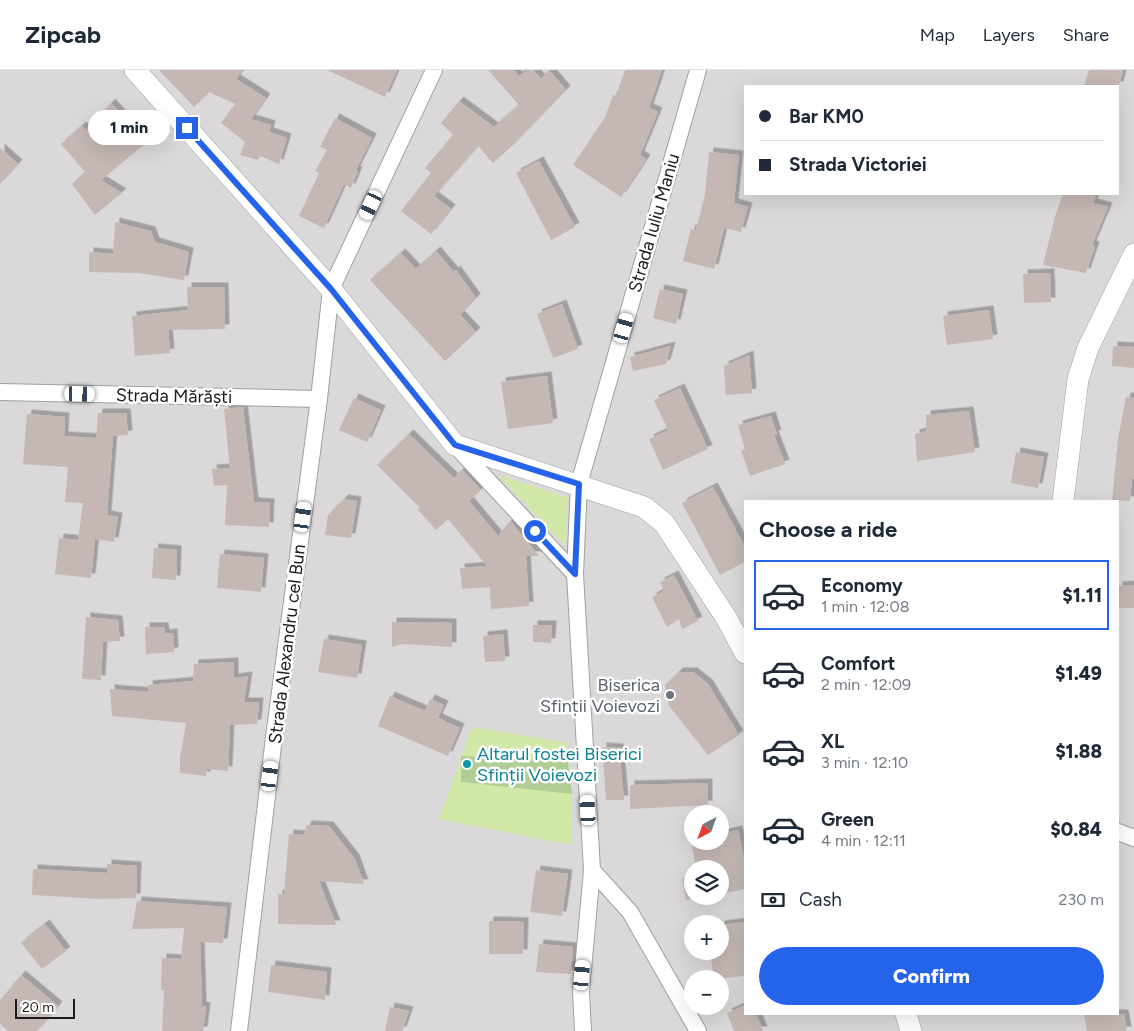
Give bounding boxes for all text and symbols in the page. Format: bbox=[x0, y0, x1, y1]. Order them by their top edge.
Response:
text: Zipcab bbox=[25, 20, 101, 49]
text: Map bbox=[920, 24, 955, 46]
text: Layers bbox=[983, 24, 1035, 46]
text: Share bbox=[1063, 24, 1109, 46]
text: Bar KM0 bbox=[789, 105, 864, 128]
callout: 1 min bbox=[87, 110, 170, 146]
route end bbox=[176, 117, 198, 139]
text: 1 min bbox=[110, 118, 148, 137]
street label: Strada Iuliu Maniu bbox=[624, 151, 684, 295]
text: Strada Victoriei bbox=[789, 153, 927, 176]
car bbox=[357, 188, 384, 222]
car bbox=[612, 312, 635, 344]
street label: Strada Mărăști bbox=[116, 384, 232, 408]
car bbox=[64, 386, 95, 402]
car bbox=[293, 501, 312, 533]
text: Choose a ride bbox=[759, 516, 897, 543]
route start bbox=[524, 520, 546, 542]
street label: Strada Alexandru cel Bun bbox=[264, 543, 310, 745]
icon: car bbox=[761, 573, 806, 618]
text: Economy bbox=[821, 574, 903, 597]
text: $1.11 bbox=[1062, 584, 1102, 607]
text: 1 min · 12:08 bbox=[821, 597, 909, 616]
icon: car bbox=[761, 651, 806, 696]
text: Comfort bbox=[821, 652, 896, 675]
text: $1.49 bbox=[1055, 662, 1102, 685]
place label: Biserica Sfinții Voievozi bbox=[540, 674, 660, 717]
text: 2 min · 12:09 bbox=[821, 675, 911, 694]
marker: Biserica Sfinții Voievozi bbox=[664, 689, 676, 701]
icon: car bbox=[761, 729, 806, 774]
text: XL bbox=[821, 730, 844, 753]
text: $1.88 bbox=[1055, 740, 1102, 763]
place label: Altarul fostei Biserici Sfinții Voievozi bbox=[477, 743, 642, 786]
text: 3 min · 12:10 bbox=[821, 753, 908, 772]
marker: Altarul fostei Biserici Sfinții Voievozi bbox=[461, 758, 473, 770]
car bbox=[260, 760, 279, 792]
car bbox=[579, 795, 596, 825]
north arrow bbox=[684, 805, 729, 850]
map controls bbox=[684, 805, 729, 1015]
icon: car bbox=[761, 807, 806, 852]
text: Green bbox=[821, 808, 874, 831]
text: $0.84 bbox=[1050, 818, 1102, 841]
text: 4 min · 12:11 bbox=[821, 831, 906, 850]
button: layers bbox=[684, 860, 729, 905]
icon: cash bbox=[759, 886, 787, 914]
text: Cash bbox=[799, 888, 842, 911]
text: 230 m bbox=[1059, 890, 1104, 909]
button: + bbox=[684, 915, 729, 960]
button: Confirm bbox=[759, 947, 1104, 1005]
car bbox=[573, 959, 590, 991]
button: − bbox=[684, 970, 729, 1015]
scale bar bbox=[15, 996, 75, 1019]
text: 20 m bbox=[22, 999, 54, 1016]

